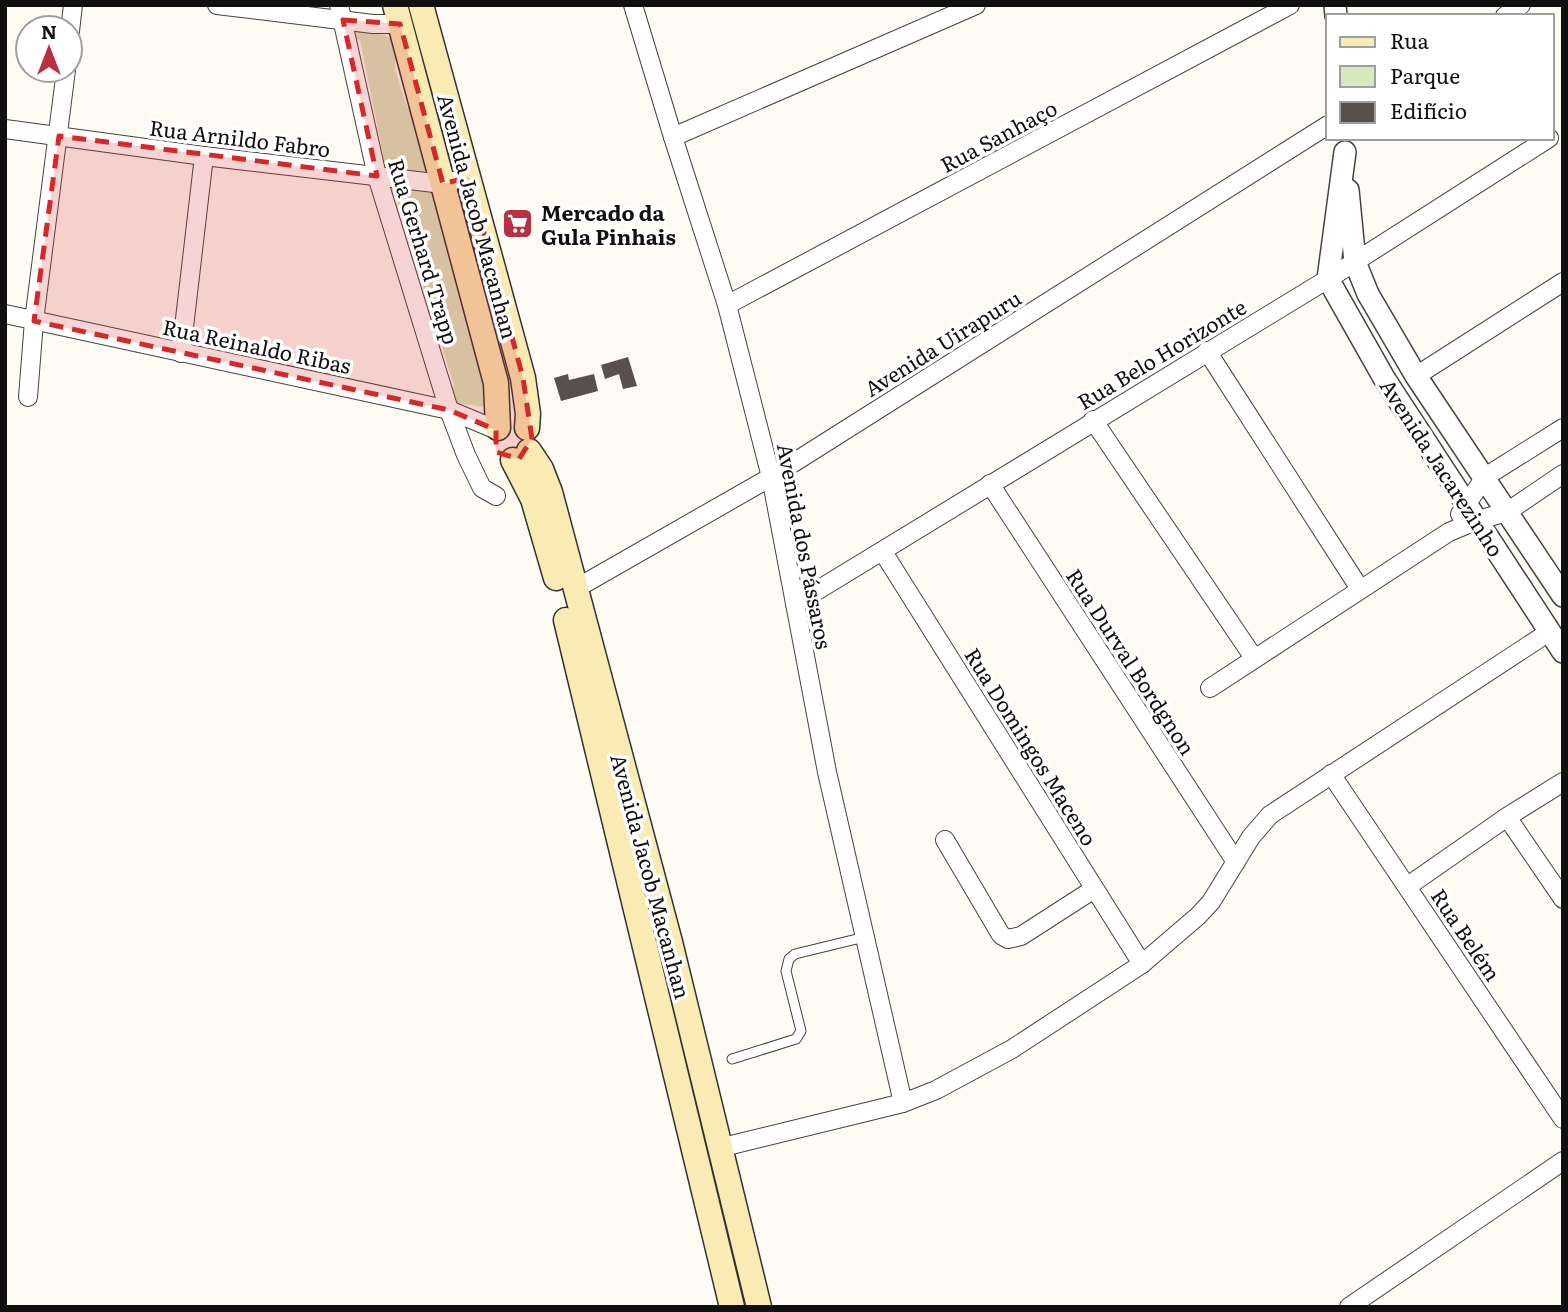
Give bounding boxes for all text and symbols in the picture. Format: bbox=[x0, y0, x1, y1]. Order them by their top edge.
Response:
north arrow bbox=[14, 14, 84, 84]
legend bbox=[1326, 14, 1554, 140]
text: N bbox=[41, 17, 57, 45]
text: Rua bbox=[1390, 24, 1430, 55]
text: Parque bbox=[1390, 59, 1460, 90]
street label: Avenida Jacob Macanhan bbox=[431, 90, 527, 342]
street label: Rua Sanhaço bbox=[934, 91, 1062, 179]
text: Edifício bbox=[1390, 94, 1467, 125]
street label: Rua Arnildo Fabro bbox=[148, 111, 332, 163]
street label: Rua Gerhard Trapp bbox=[382, 154, 468, 348]
place label: Mercado da Gula Pinhais bbox=[541, 196, 676, 251]
supermarket icon: Mercado da Gula Pinhais bbox=[501, 206, 535, 240]
street label: Avenida Uirapuru bbox=[858, 281, 1026, 403]
street label: Rua Belo Horizonte bbox=[1071, 290, 1251, 416]
street label: Rua Reinaldo Ribas bbox=[160, 310, 354, 380]
street label: Avenida Jacarezinho bbox=[1374, 372, 1512, 562]
street label: Avenida dos Pássaros bbox=[771, 441, 841, 651]
street label: Rua Durval Bordgnon bbox=[1060, 562, 1204, 761]
street label: Rua Domingos Maceno bbox=[958, 641, 1106, 851]
street label: Avenida Jacob Macanhan bbox=[604, 750, 700, 1002]
street label: Rua Belém bbox=[1425, 882, 1509, 986]

